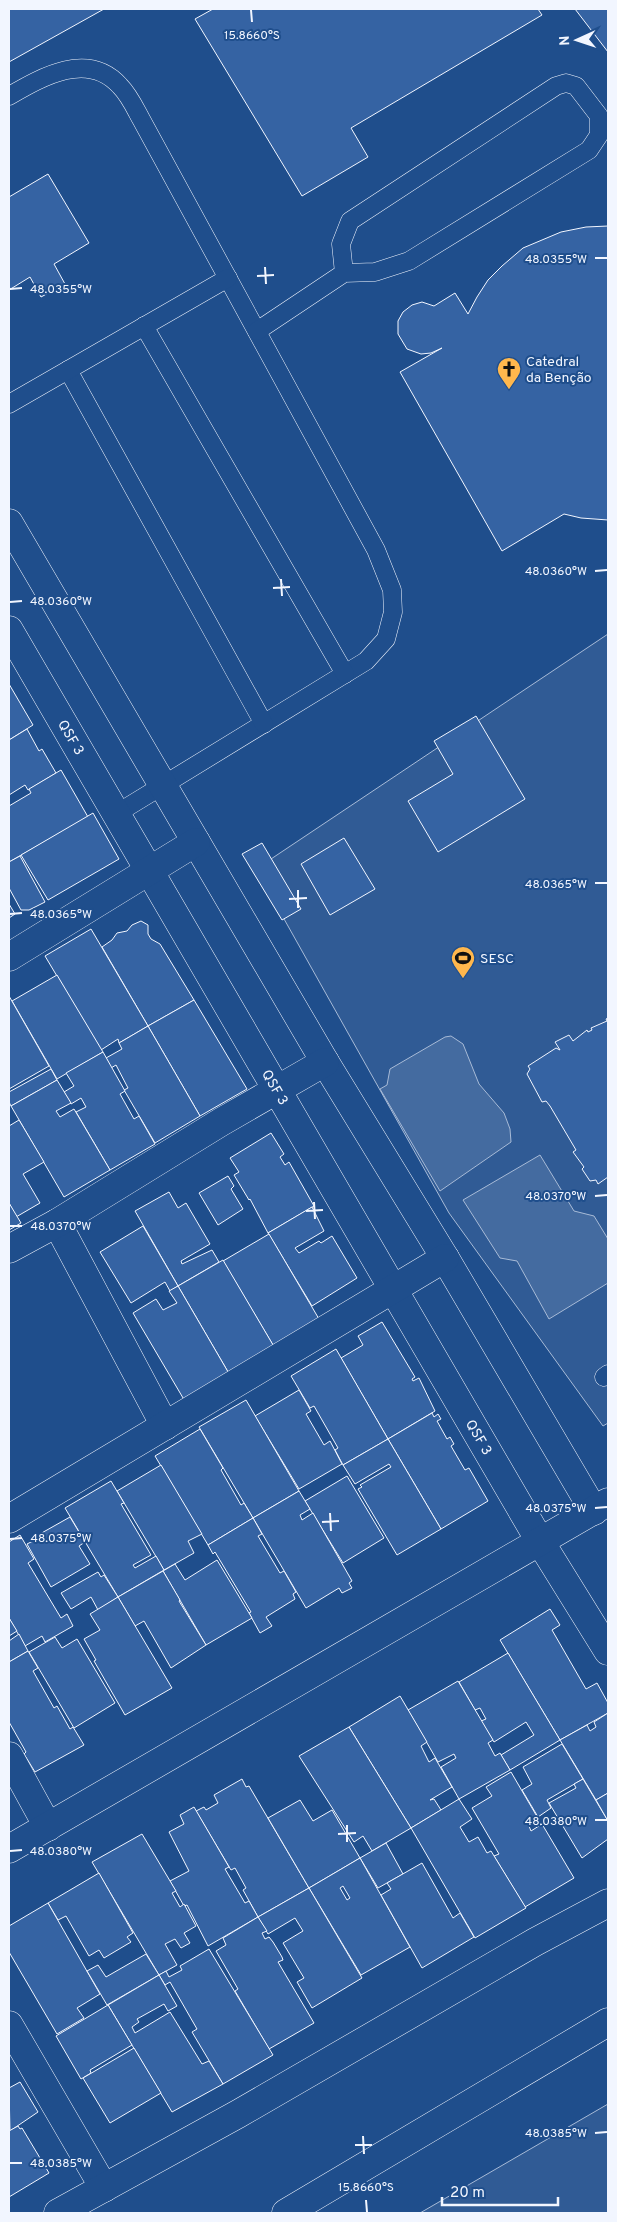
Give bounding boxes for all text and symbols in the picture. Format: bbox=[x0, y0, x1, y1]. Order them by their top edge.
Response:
north arrow bbox=[552, 15, 602, 65]
text: 15.8660°S bbox=[224, 28, 280, 44]
text: N bbox=[557, 35, 574, 46]
text: 48.0355°W bbox=[525, 252, 587, 268]
text: 48.0355°W bbox=[30, 282, 92, 298]
place label: Catedral da Benção bbox=[526, 354, 592, 387]
church icon: Catedral da Benção bbox=[496, 356, 522, 390]
text: 48.0360°W bbox=[525, 564, 587, 580]
text: 48.0360°W bbox=[30, 594, 92, 610]
street label: QSF 3 bbox=[53, 717, 87, 759]
text: 48.0365°W bbox=[525, 877, 587, 893]
text: 48.0365°W bbox=[30, 907, 92, 923]
sports icon: SESC bbox=[450, 945, 476, 979]
place label: SESC bbox=[480, 951, 514, 968]
street label: QSF 3 bbox=[257, 1067, 291, 1109]
text: 48.0370°W bbox=[526, 1189, 586, 1205]
text: 48.0370°W bbox=[31, 1219, 91, 1235]
street label: QSF 3 bbox=[461, 1417, 495, 1459]
text: 48.0375°W bbox=[526, 1501, 586, 1517]
text: 48.0375°W bbox=[31, 1531, 91, 1547]
text: 48.0380°W bbox=[525, 1814, 587, 1830]
text: 48.0380°W bbox=[30, 1844, 92, 1860]
text: 48.0385°W bbox=[525, 2126, 587, 2142]
text: 48.0385°W bbox=[30, 2156, 92, 2172]
scale bar bbox=[442, 2174, 558, 2206]
text: 15.8660°S bbox=[338, 2180, 394, 2196]
text: 20 m bbox=[450, 2184, 485, 2203]

